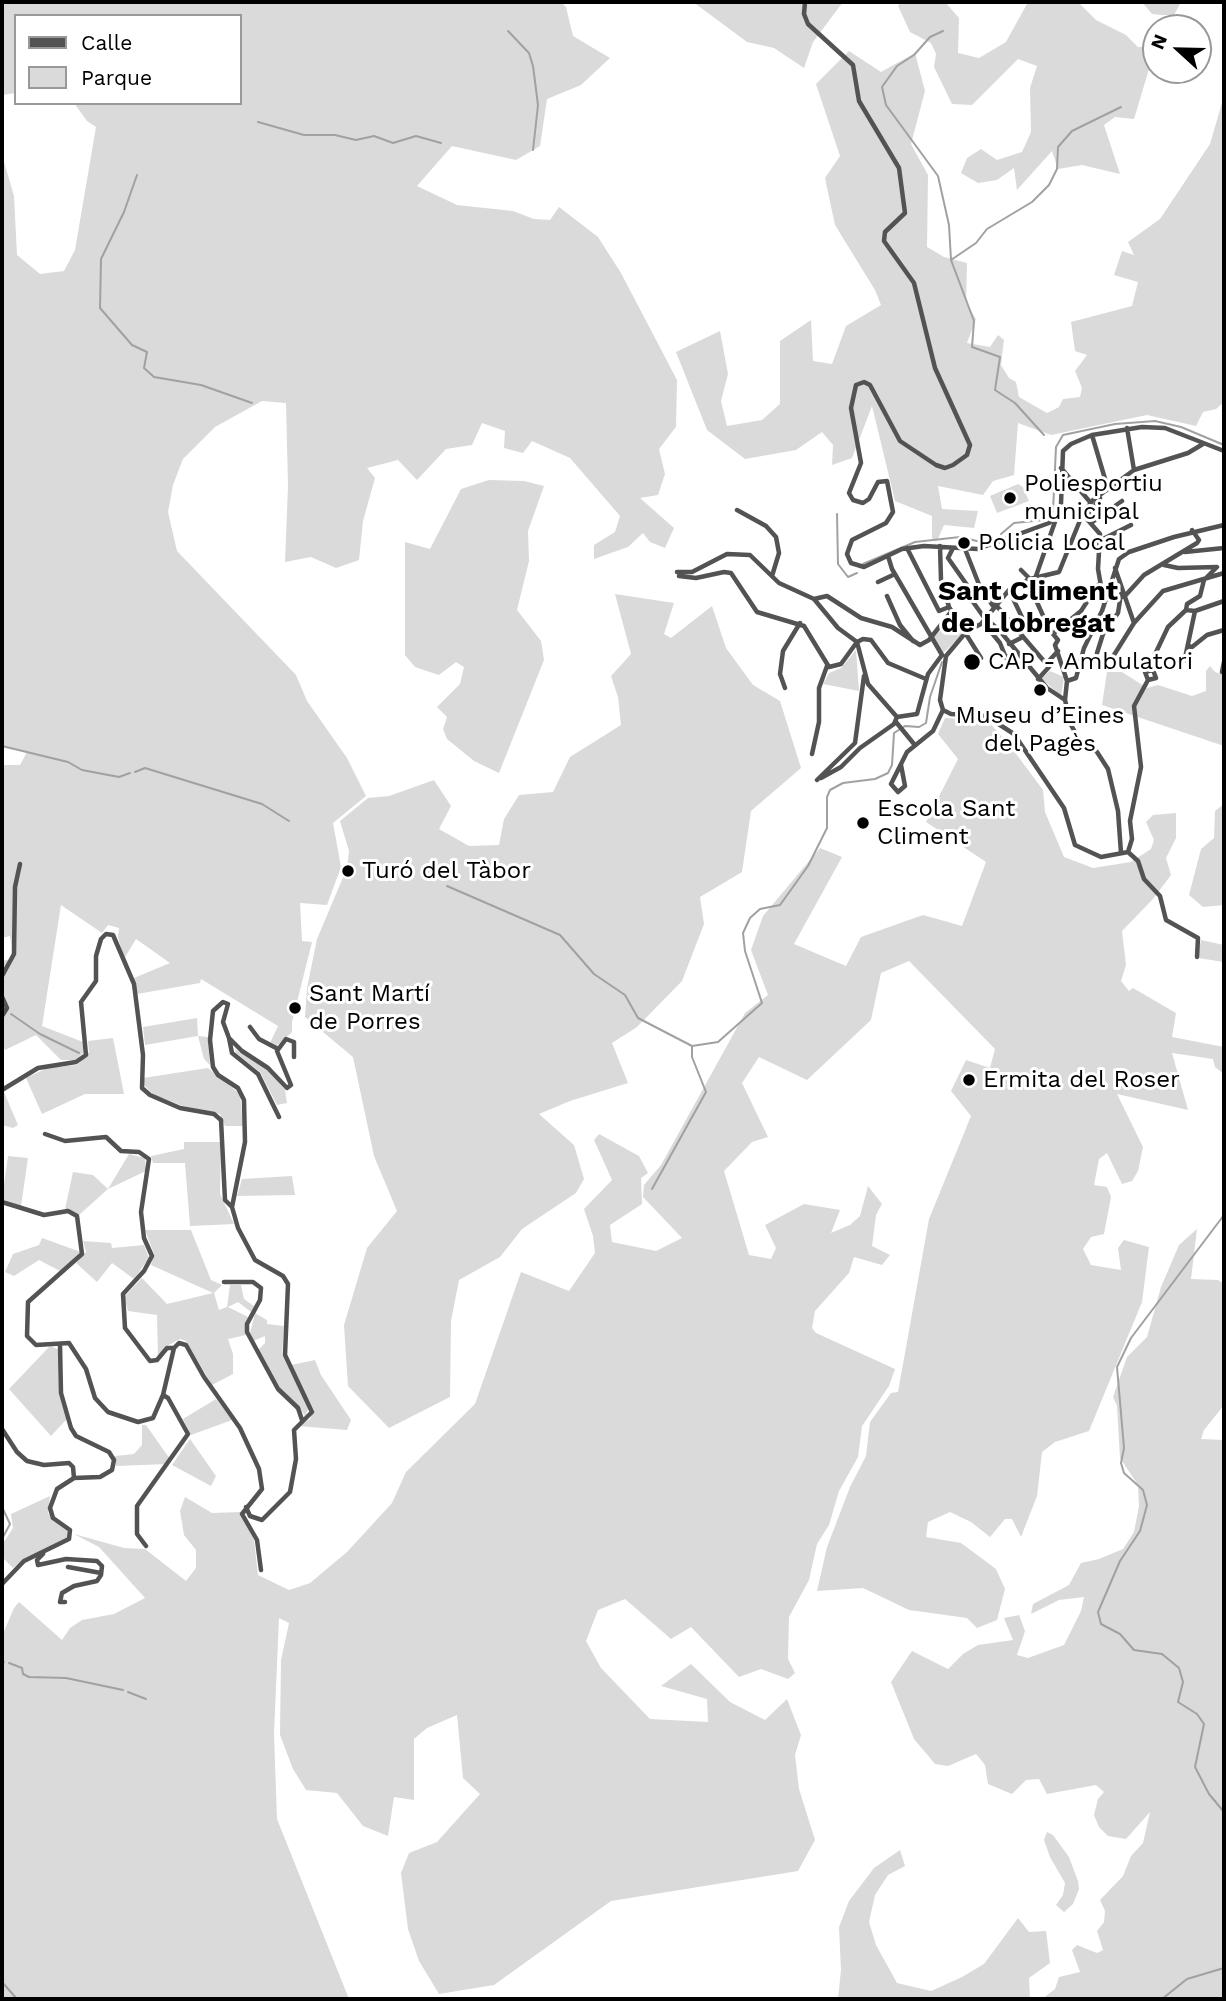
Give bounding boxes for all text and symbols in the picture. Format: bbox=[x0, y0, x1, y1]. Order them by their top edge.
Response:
legend bbox=[14, 14, 242, 105]
north arrow bbox=[1142, 14, 1212, 84]
text: Calle bbox=[81, 30, 132, 55]
text: N bbox=[1146, 31, 1172, 53]
text: Parque bbox=[81, 65, 152, 90]
place label: Poliesportiu municipal bbox=[1024, 470, 1163, 526]
marker: Poliesportiu municipal bbox=[1002, 490, 1018, 506]
place label: Policia Local bbox=[978, 529, 1125, 557]
marker: Policia Local bbox=[956, 535, 972, 551]
district label: Sant Climent de Llobregat bbox=[938, 575, 1118, 641]
place label: CAP - Ambulatori bbox=[988, 648, 1193, 676]
marker: CAP - Ambulatori bbox=[962, 652, 982, 672]
marker: Museu d’Eines del Pagès bbox=[1032, 682, 1048, 698]
place label: Museu d’Eines del Pagès bbox=[956, 702, 1124, 758]
place label: Escola Sant Climent bbox=[877, 795, 1015, 851]
marker: Escola Sant Climent bbox=[855, 815, 871, 831]
place label: Turó del Tàbor bbox=[362, 857, 531, 885]
marker: Turó del Tàbor bbox=[340, 863, 356, 879]
place label: Sant Martí de Porres bbox=[309, 980, 430, 1036]
marker: Sant Martí de Porres bbox=[287, 1000, 303, 1016]
place label: Ermita del Roser bbox=[983, 1066, 1180, 1094]
marker: Ermita del Roser bbox=[961, 1072, 977, 1088]

